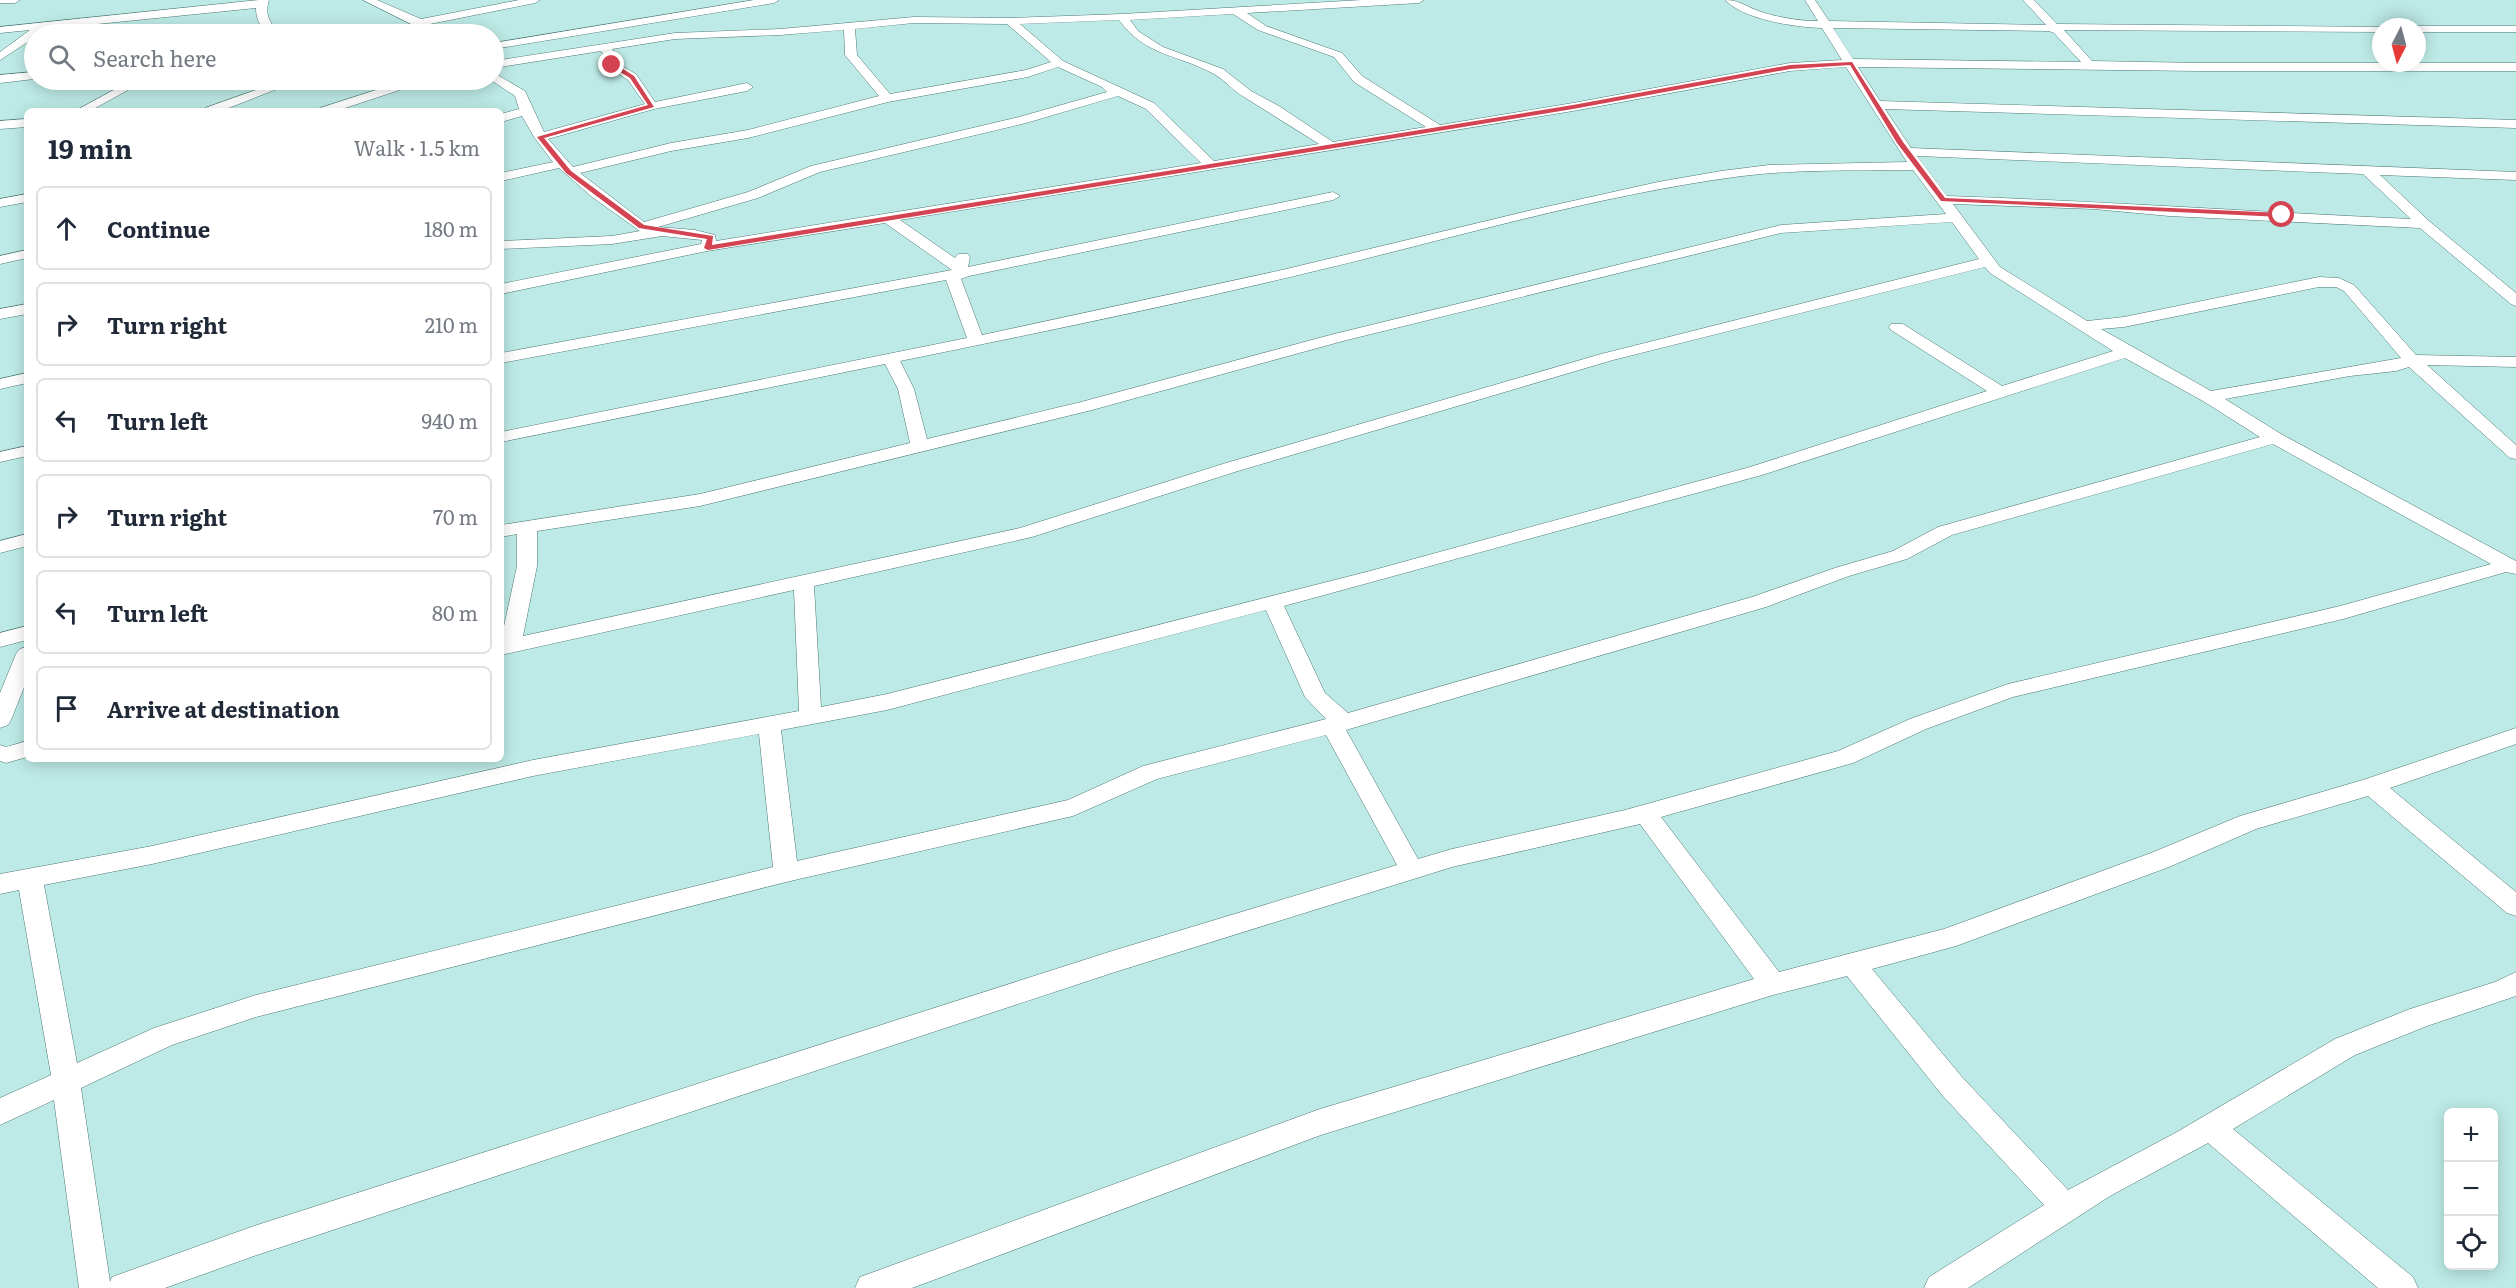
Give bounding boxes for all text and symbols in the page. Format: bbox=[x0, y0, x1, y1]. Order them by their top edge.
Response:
north arrow bbox=[2372, 18, 2426, 72]
search box bbox=[24, 24, 504, 90]
icon: search bbox=[45, 41, 78, 74]
text: Search here bbox=[93, 41, 216, 74]
route end bbox=[598, 51, 624, 77]
text: 19 min bbox=[48, 128, 132, 167]
text: Walk · 1.5 km bbox=[354, 132, 480, 162]
route start bbox=[2268, 201, 2294, 227]
icon: ahead bbox=[50, 212, 83, 245]
text: Continue bbox=[107, 212, 210, 245]
text: 180 m bbox=[424, 213, 478, 243]
icon: right bbox=[50, 308, 83, 341]
text: Turn right bbox=[107, 308, 227, 341]
text: 210 m bbox=[425, 309, 478, 339]
icon: left bbox=[50, 404, 83, 437]
text: Turn left bbox=[107, 404, 208, 437]
text: 940 m bbox=[422, 405, 478, 435]
icon: right bbox=[50, 500, 83, 533]
text: Turn right bbox=[107, 500, 227, 533]
text: 70 m bbox=[433, 501, 478, 531]
icon: left bbox=[50, 596, 83, 629]
text: Turn left bbox=[107, 596, 208, 629]
text: 80 m bbox=[432, 597, 478, 627]
icon: arrive bbox=[50, 692, 83, 725]
text: Arrive at destination bbox=[107, 692, 340, 725]
map controls bbox=[2444, 1108, 2498, 1270]
button: + bbox=[2444, 1108, 2498, 1162]
button: − bbox=[2444, 1162, 2498, 1216]
button: locate bbox=[2444, 1216, 2498, 1270]

